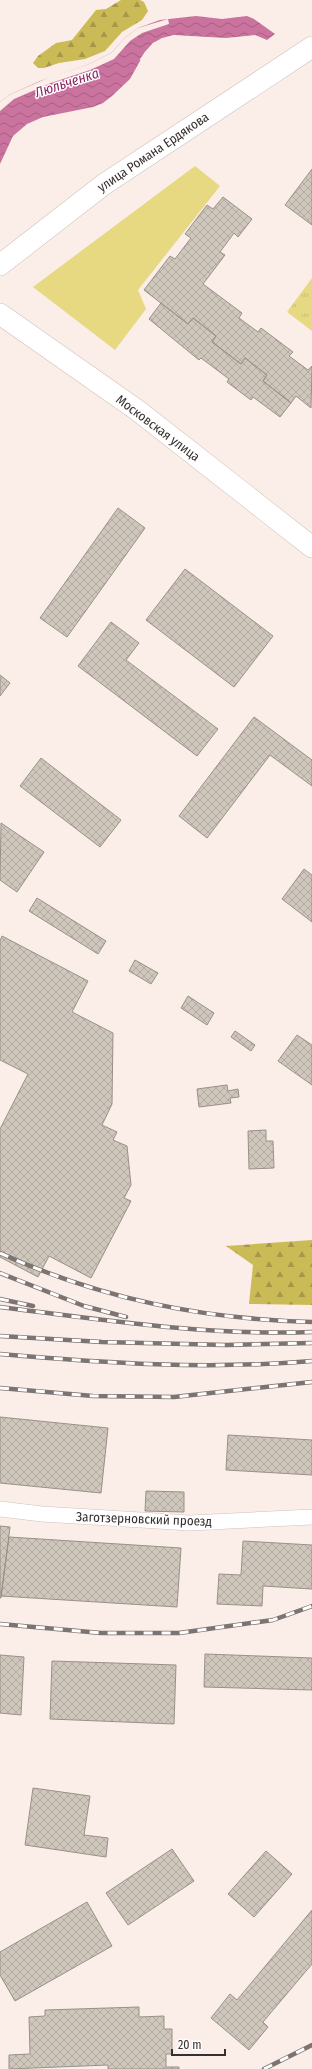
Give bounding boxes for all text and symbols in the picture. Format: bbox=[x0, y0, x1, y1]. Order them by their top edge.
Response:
water label: Люльченка bbox=[32, 65, 101, 102]
street label: улица Романа Ердякова bbox=[95, 109, 211, 195]
street label: Московская улица bbox=[113, 392, 203, 464]
street label: Заготзерновский проезд bbox=[76, 1509, 213, 1529]
scale bar bbox=[172, 2031, 225, 2057]
text: 20 m bbox=[178, 2038, 202, 2052]

